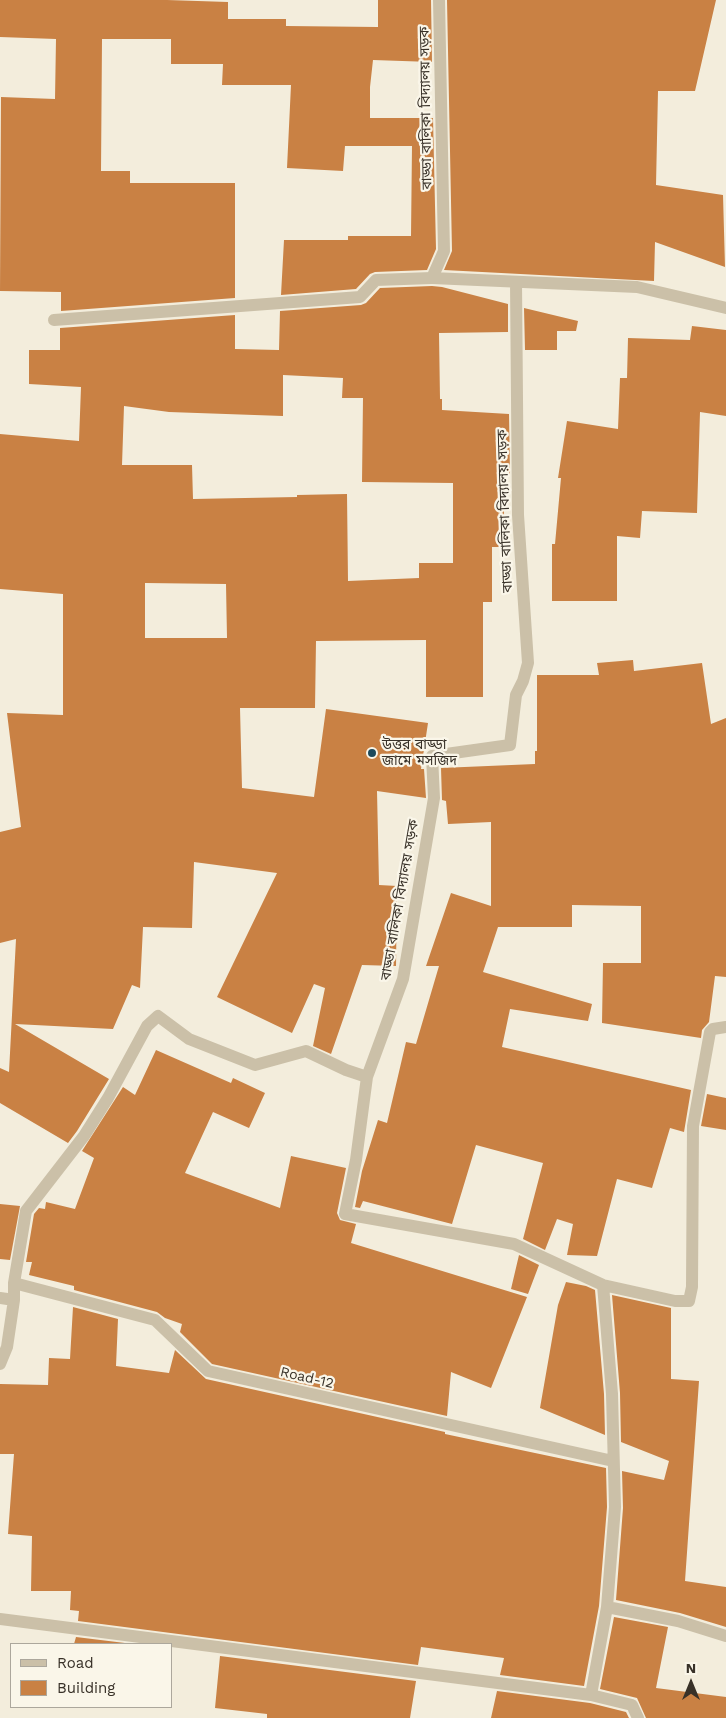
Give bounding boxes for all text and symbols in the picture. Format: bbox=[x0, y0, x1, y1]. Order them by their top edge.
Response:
street label: বাড্ডা বালিকা বিদ্যালয় সড়ক bbox=[416, 26, 436, 190]
street label: বাড্ডা বালিকা বিদ্যালয় সড়ক bbox=[494, 429, 516, 593]
place label: উত্তর বাড্ডা জামে মসজিদ bbox=[382, 737, 457, 770]
marker: উত্তর বাড্ডা জামে মসজিদ bbox=[366, 747, 378, 759]
street label: বাড্ডা বালিকা বিদ্যালয় সড়ক bbox=[378, 818, 422, 982]
street label: Road-12 bbox=[279, 1364, 335, 1392]
legend bbox=[10, 1643, 172, 1708]
text: Road bbox=[57, 1654, 94, 1672]
north arrow bbox=[666, 1658, 716, 1708]
text: N bbox=[686, 1660, 696, 1676]
text: Building bbox=[57, 1679, 115, 1697]

